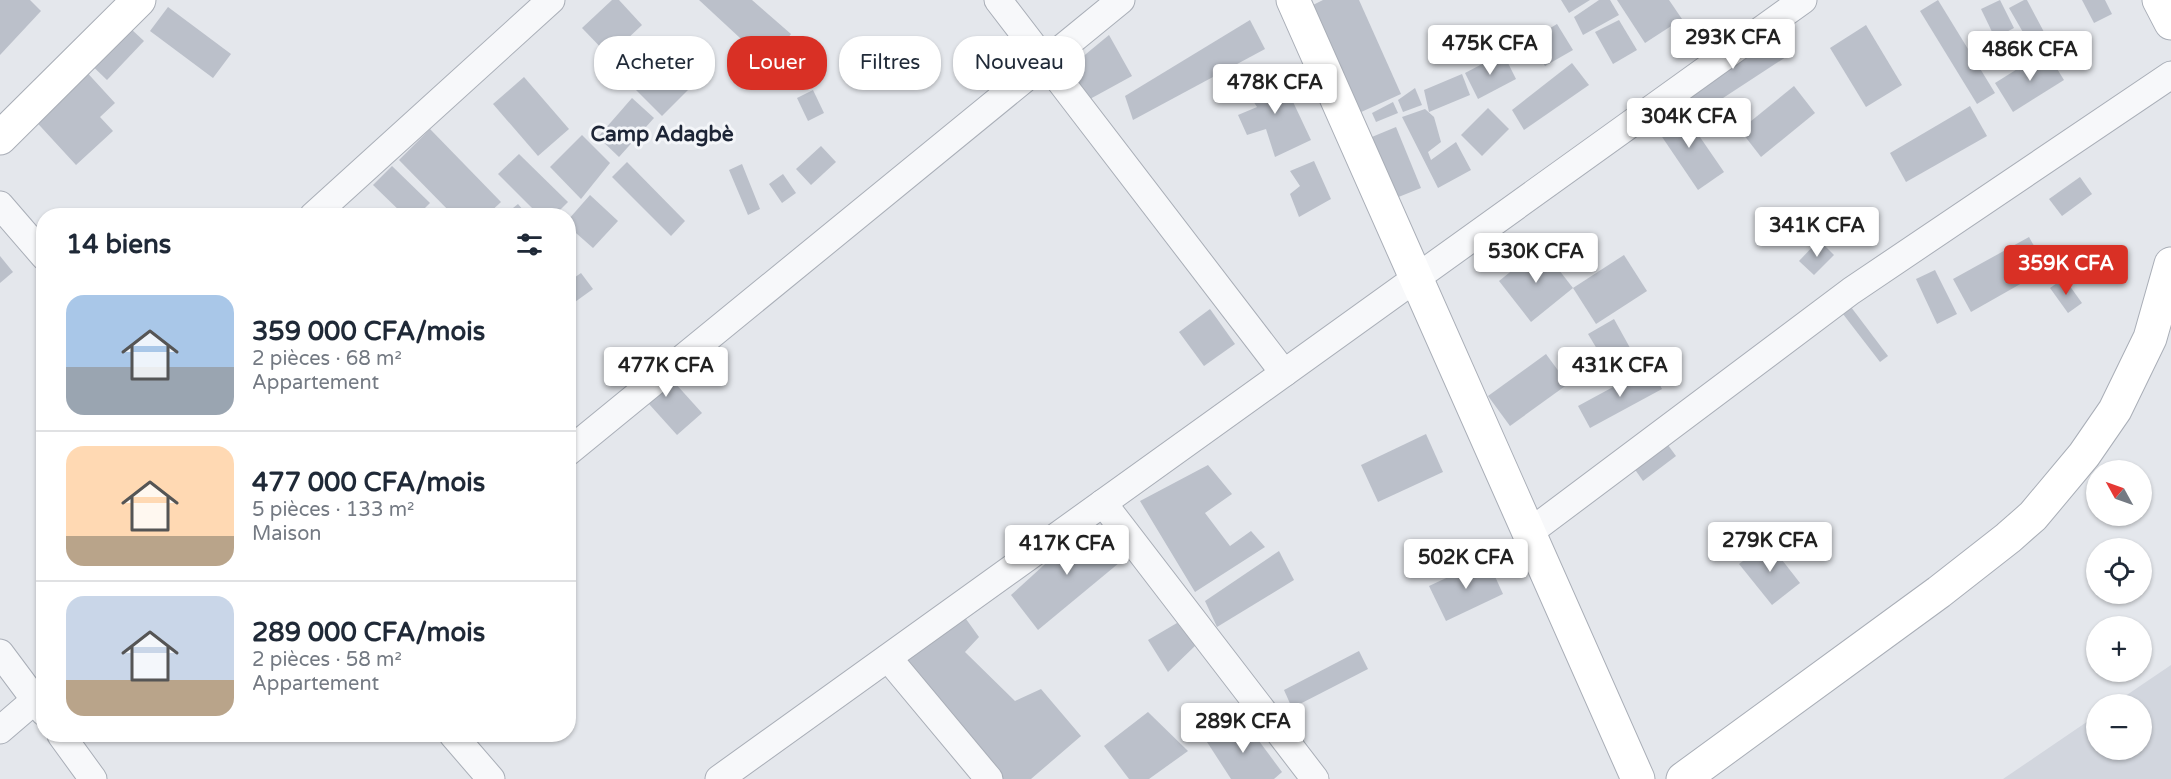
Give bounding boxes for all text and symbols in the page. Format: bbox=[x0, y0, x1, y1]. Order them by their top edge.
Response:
pin: 293K CFA bbox=[1671, 19, 1795, 70]
pin: 475K CFA bbox=[1428, 25, 1552, 76]
text: 293K CFA bbox=[1685, 26, 1781, 50]
pin: 486K CFA bbox=[1968, 31, 2092, 82]
text: 475K CFA bbox=[1442, 32, 1538, 56]
chip: Acheter bbox=[594, 36, 715, 90]
chip: Louer bbox=[727, 36, 827, 90]
chip: Filtres bbox=[839, 36, 941, 90]
chip: Nouveau bbox=[953, 36, 1085, 90]
text: 486K CFA bbox=[1982, 38, 2078, 62]
pin: 478K CFA bbox=[1213, 64, 1337, 115]
text: 478K CFA bbox=[1227, 71, 1323, 95]
pin: 304K CFA bbox=[1627, 98, 1751, 149]
text: 304K CFA bbox=[1641, 105, 1737, 129]
district label: Camp Adagbè bbox=[590, 122, 734, 147]
pin: 341K CFA bbox=[1755, 207, 1879, 258]
text: 341K CFA bbox=[1769, 214, 1865, 238]
icon: filters bbox=[513, 228, 546, 261]
text: 14 biens bbox=[66, 229, 171, 260]
pin: 530K CFA bbox=[1474, 233, 1598, 284]
text: 530K CFA bbox=[1488, 240, 1584, 264]
pin: 359K CFA bbox=[2004, 245, 2128, 296]
text: 359K CFA bbox=[2018, 252, 2114, 276]
text: 359 000 CFA/mois bbox=[252, 316, 485, 347]
icon: home bbox=[114, 319, 186, 391]
text: 2 pièces · 68 m² bbox=[252, 347, 402, 371]
pin: 477K CFA bbox=[604, 347, 728, 398]
pin: 431K CFA bbox=[1558, 347, 1682, 398]
text: 477K CFA bbox=[618, 354, 714, 378]
text: 431K CFA bbox=[1572, 354, 1668, 378]
text: Appartement bbox=[252, 371, 379, 395]
north arrow bbox=[2086, 460, 2152, 526]
map controls bbox=[2086, 460, 2152, 760]
text: 477 000 CFA/mois bbox=[252, 467, 485, 498]
icon: home bbox=[114, 470, 186, 542]
text: 5 pièces · 133 m² bbox=[252, 498, 414, 522]
text: Maison bbox=[252, 522, 321, 546]
pin: 279K CFA bbox=[1708, 522, 1832, 573]
pin: 417K CFA bbox=[1005, 525, 1129, 576]
text: 279K CFA bbox=[1722, 529, 1818, 553]
text: 417K CFA bbox=[1019, 532, 1115, 556]
button: locate bbox=[2086, 538, 2152, 604]
pin: 502K CFA bbox=[1404, 539, 1528, 590]
text: 502K CFA bbox=[1418, 546, 1514, 570]
button: + bbox=[2086, 616, 2152, 682]
text: 289 000 CFA/mois bbox=[252, 617, 485, 648]
icon: home bbox=[114, 620, 186, 692]
text: 2 pièces · 58 m² bbox=[252, 648, 402, 672]
text: Appartement bbox=[252, 672, 379, 696]
button: − bbox=[2086, 694, 2152, 760]
pin: 289K CFA bbox=[1181, 703, 1305, 754]
text: 289K CFA bbox=[1195, 710, 1291, 734]

